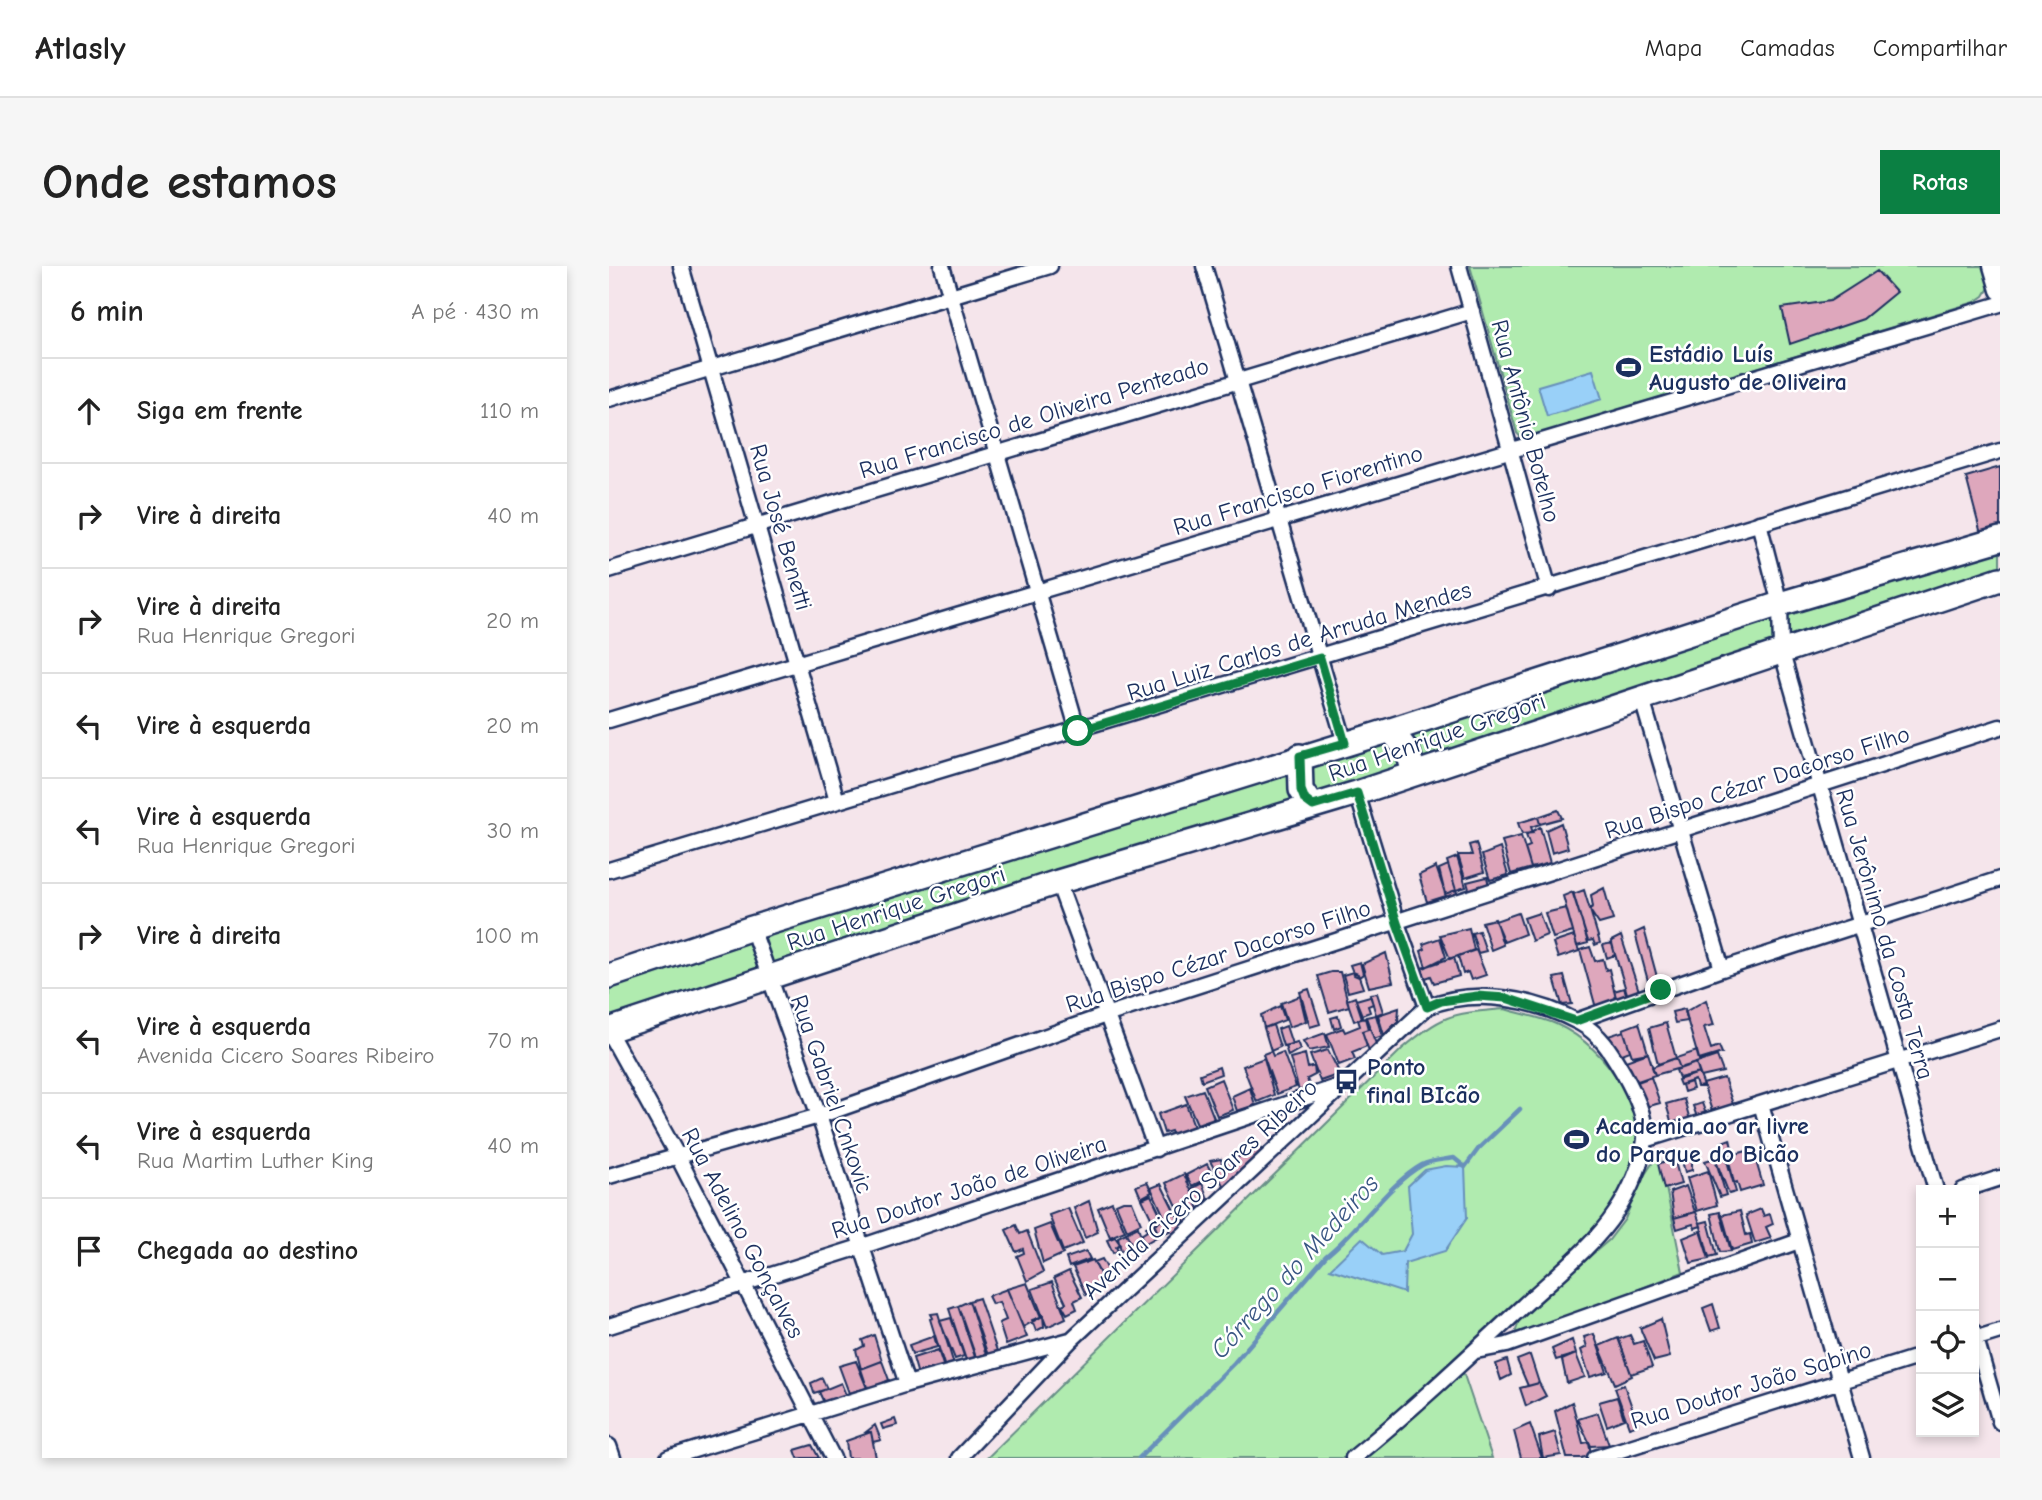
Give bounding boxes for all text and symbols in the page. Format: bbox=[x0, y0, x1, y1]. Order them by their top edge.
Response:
text: Atlasly bbox=[35, 29, 126, 67]
text: Mapa bbox=[1645, 34, 1702, 62]
text: Camadas bbox=[1740, 34, 1835, 62]
text: Compartilhar bbox=[1873, 34, 2007, 62]
button: Rotas bbox=[1880, 150, 2000, 214]
text: Onde estamos bbox=[42, 154, 337, 210]
text: 6 min bbox=[70, 294, 144, 329]
text: A pé · 430 m bbox=[411, 298, 539, 325]
street label: Rua Antônio Botelho bbox=[1485, 317, 1567, 525]
place label: Estádio Luís Augusto de Oliveira bbox=[1649, 340, 1847, 396]
street label: Rua Francisco de Oliveira Penteado bbox=[856, 351, 1212, 485]
sports icon: Estádio Luís Augusto de Oliveira bbox=[1615, 354, 1643, 382]
icon: ahead bbox=[70, 392, 108, 430]
text: Siga em frente bbox=[137, 396, 303, 426]
text: 110 m bbox=[480, 397, 539, 424]
street label: Rua Francisco Fiorentino bbox=[1170, 439, 1426, 541]
street label: Rua José Benetti bbox=[744, 441, 818, 613]
icon: right bbox=[70, 497, 108, 535]
text: Vire à direita bbox=[137, 501, 281, 531]
text: 40 m bbox=[487, 502, 539, 529]
street label: Rua Luiz Carlos de Arruda Mendes bbox=[1123, 575, 1475, 707]
text: Vire à direita bbox=[137, 592, 281, 622]
icon: right bbox=[70, 602, 108, 640]
text: 20 m bbox=[486, 607, 539, 634]
text: Rua Henrique Gregori bbox=[137, 622, 355, 649]
street label: Rua Henrique Gregori bbox=[1325, 687, 1549, 787]
icon: left bbox=[70, 707, 108, 745]
text: Vire à esquerda bbox=[137, 711, 311, 741]
text: 20 m bbox=[486, 712, 539, 739]
route start bbox=[1062, 715, 1093, 746]
street label: Rua Bispo Cézar Dacorso Filho bbox=[1601, 719, 1913, 845]
street label: Rua Jerônimo da Costa Terra bbox=[1830, 785, 1940, 1083]
text: Vire à esquerda bbox=[137, 802, 311, 832]
icon: left bbox=[70, 812, 108, 850]
text: 30 m bbox=[487, 817, 539, 844]
text: Rua Henrique Gregori bbox=[137, 832, 355, 859]
street label: Rua Henrique Gregori bbox=[783, 859, 1009, 957]
street label: Rua Bispo Cézar Dacorso Filho bbox=[1062, 893, 1374, 1019]
icon: right bbox=[70, 917, 108, 955]
text: Vire à direita bbox=[137, 921, 281, 951]
text: 100 m bbox=[475, 922, 539, 949]
route end bbox=[1645, 974, 1676, 1005]
street label: Rua Gabriel Cnkovic bbox=[785, 991, 879, 1197]
text: Vire à esquerda bbox=[137, 1012, 311, 1042]
icon: left bbox=[70, 1022, 108, 1060]
text: 70 m bbox=[487, 1027, 539, 1054]
text: Avenida Cicero Soares Ribeiro bbox=[137, 1042, 434, 1069]
place label: Ponto final BIcão bbox=[1366, 1053, 1480, 1109]
bus stop icon: Ponto final BIcão bbox=[1333, 1067, 1361, 1095]
street label: Avenida Cicero Soares Ribeiro bbox=[1077, 1073, 1323, 1305]
place label: Academia ao ar livre do Parque do Bicão bbox=[1596, 1112, 1809, 1168]
text: Vire à esquerda bbox=[137, 1117, 311, 1147]
street label: Rua Adelino Gonçalves bbox=[676, 1123, 810, 1343]
sports icon: Academia ao ar livre do Parque do Bicão bbox=[1562, 1126, 1590, 1154]
icon: left bbox=[70, 1127, 108, 1165]
street label: Rua Doutor João de Oliveira bbox=[828, 1129, 1110, 1245]
text: 40 m bbox=[487, 1132, 539, 1159]
text: Rua Martim Luther King bbox=[137, 1147, 374, 1174]
water label: Córrego do Medeiros bbox=[1205, 1169, 1385, 1365]
map controls bbox=[1916, 1185, 1979, 1437]
button: + bbox=[1916, 1185, 1979, 1248]
icon: arrive bbox=[70, 1232, 108, 1270]
text: Chegada ao destino bbox=[137, 1236, 358, 1266]
button: − bbox=[1916, 1248, 1979, 1311]
button: locate bbox=[1916, 1311, 1979, 1374]
street label: Rua Doutor João Sabino bbox=[1627, 1335, 1875, 1435]
button: layers bbox=[1916, 1374, 1979, 1437]

